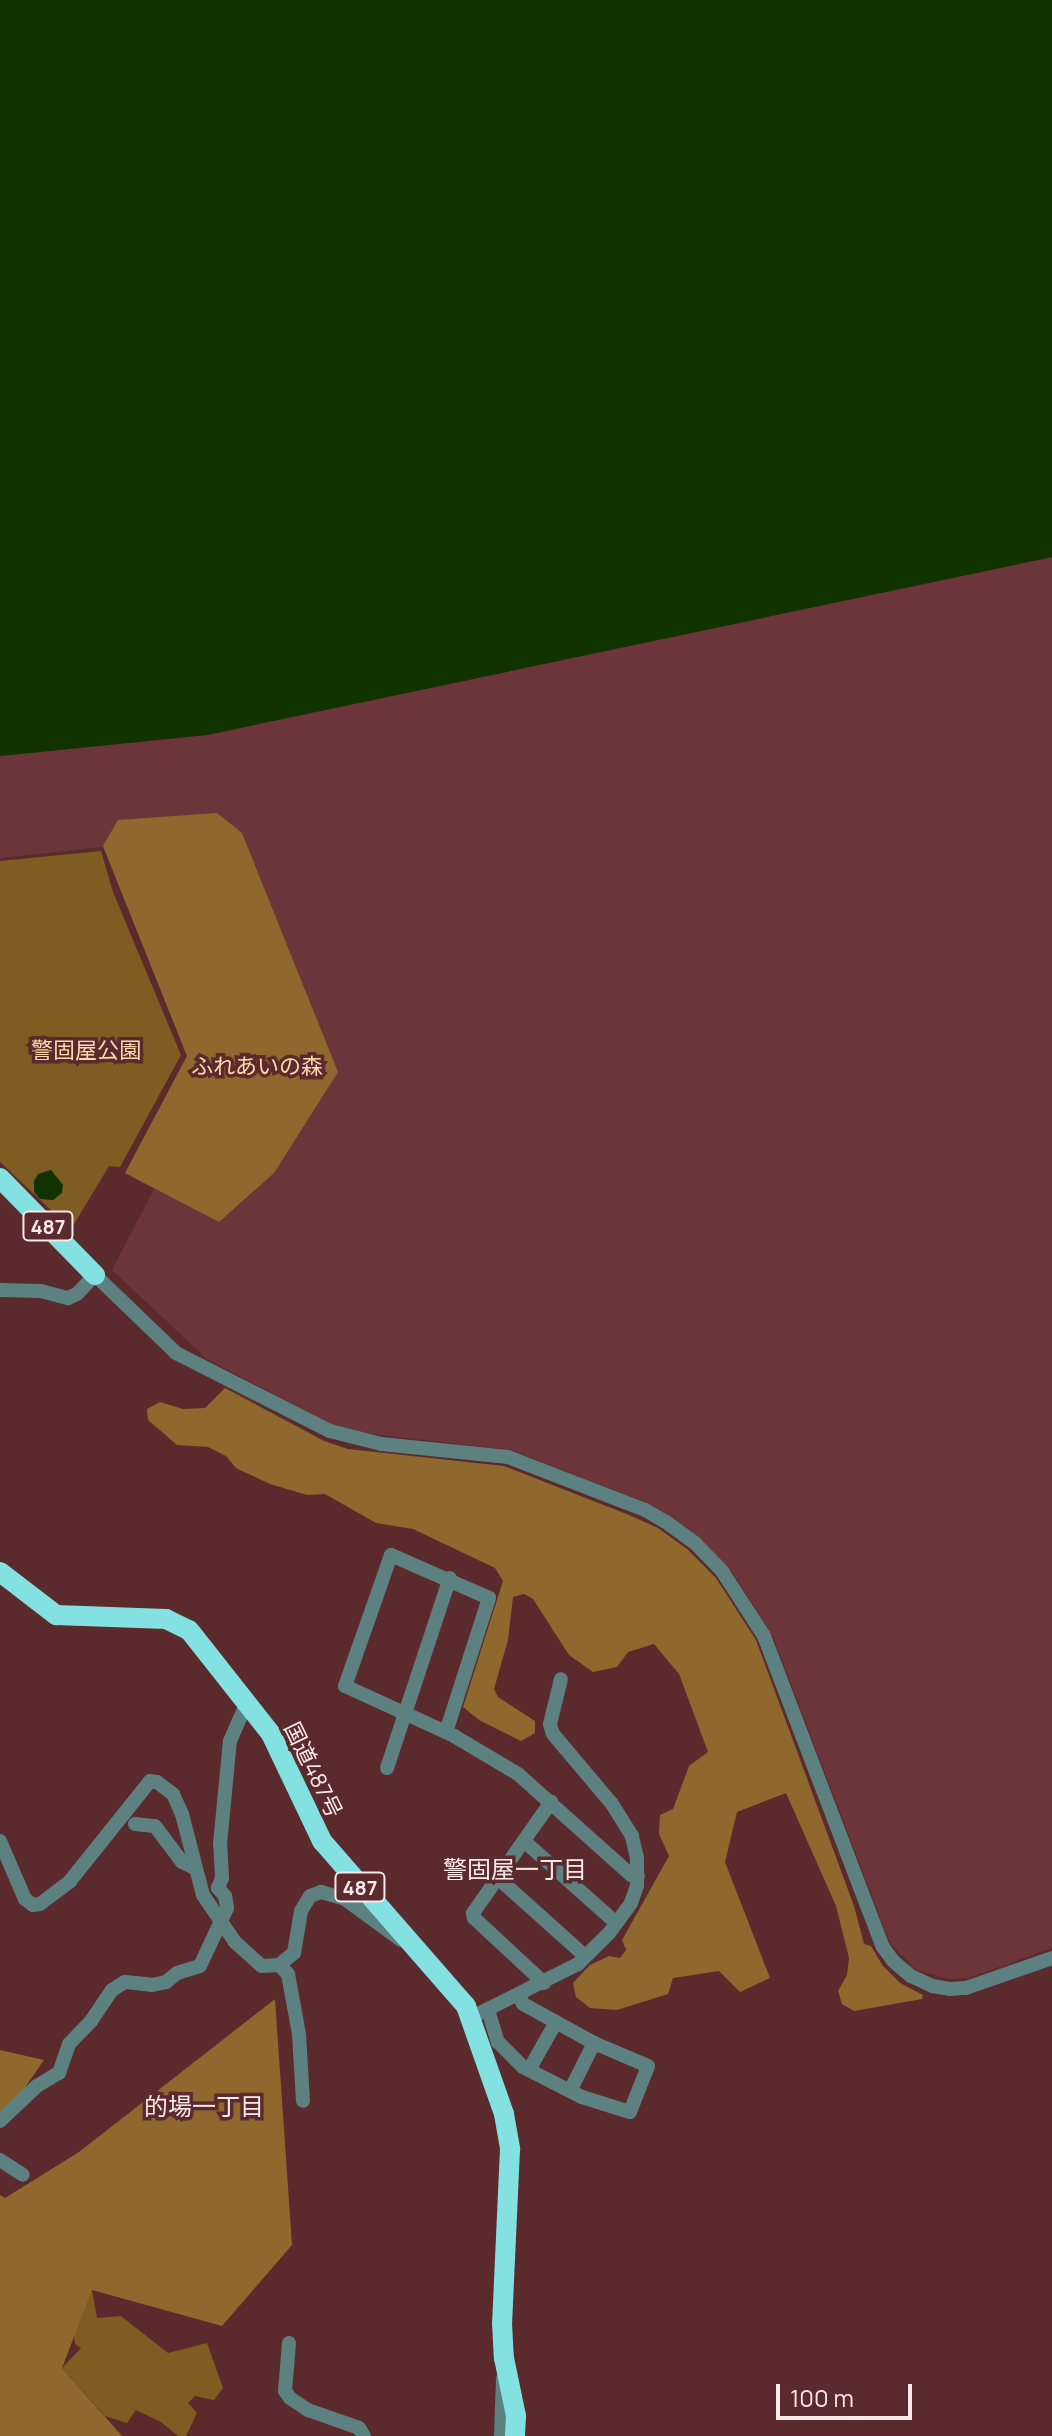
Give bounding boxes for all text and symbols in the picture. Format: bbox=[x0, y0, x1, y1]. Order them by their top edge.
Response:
park label: 警固屋公園 bbox=[31, 1038, 141, 1064]
park label: ふれあいの森 bbox=[191, 1054, 323, 1080]
road number: 487 bbox=[22, 1210, 74, 1242]
street label: 国道487号 bbox=[279, 1718, 347, 1822]
district label: 警固屋一丁目 bbox=[443, 1855, 587, 1883]
road number: 487 bbox=[334, 1871, 386, 1903]
district label: 的場一丁目 bbox=[144, 2092, 264, 2120]
scale bar bbox=[780, 2368, 916, 2418]
text: 100 m bbox=[790, 2381, 854, 2414]

